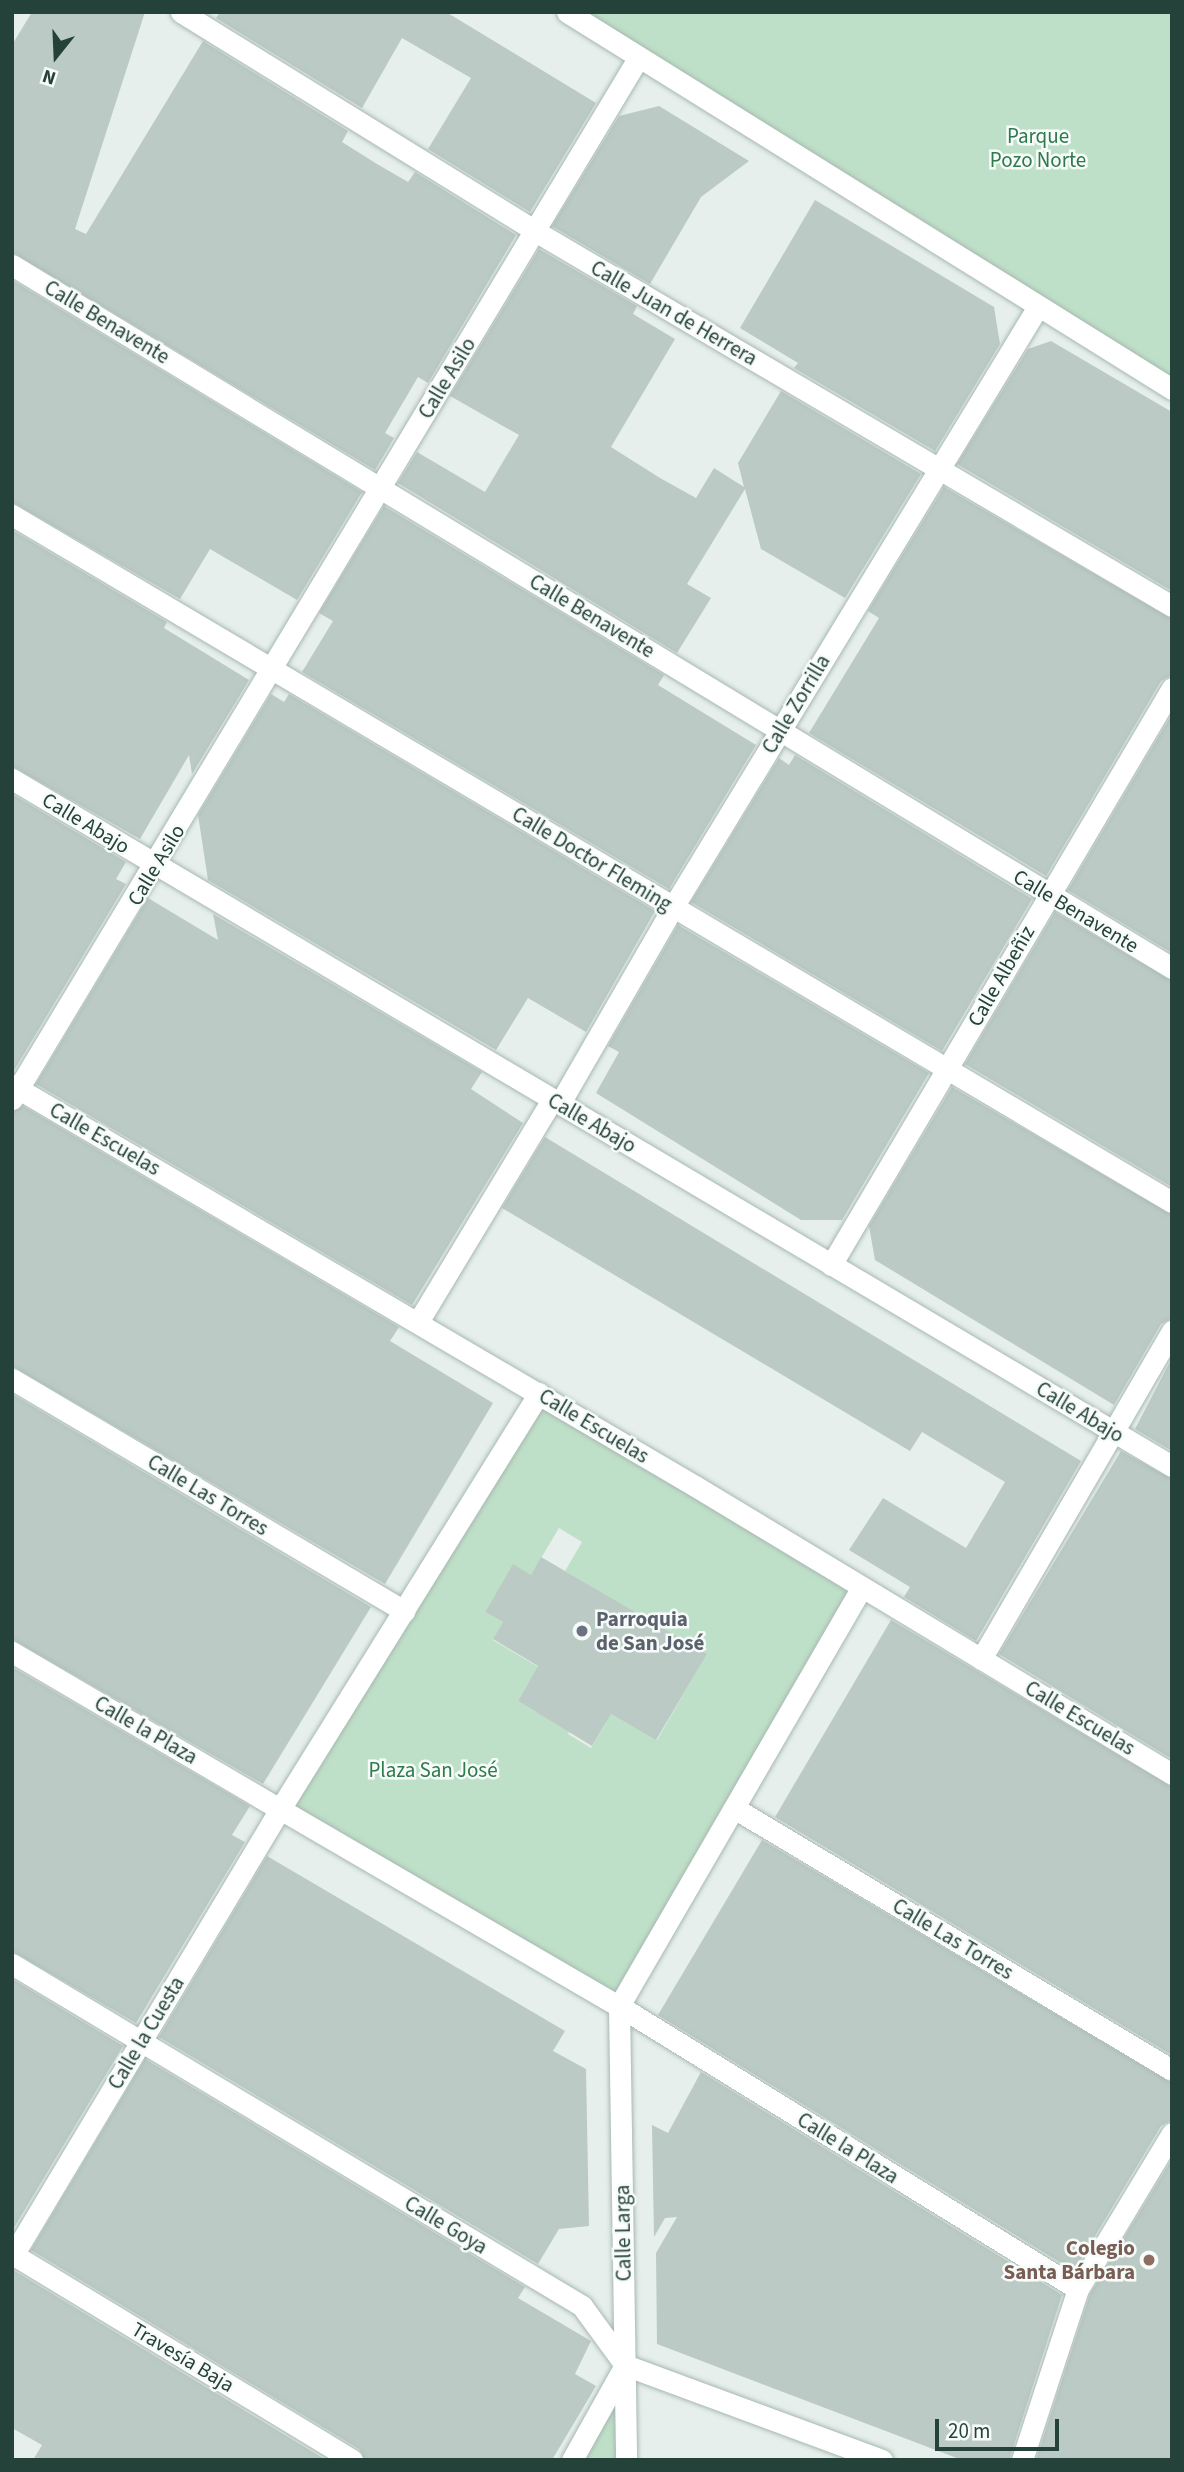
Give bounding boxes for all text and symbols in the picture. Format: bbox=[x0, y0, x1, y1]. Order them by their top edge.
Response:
north arrow bbox=[21, 21, 91, 91]
text: N bbox=[39, 62, 60, 91]
park label: Parque Pozo Norte bbox=[990, 123, 1086, 173]
street label: Calle Juan de Herrera bbox=[586, 255, 762, 371]
street label: Calle Benavente bbox=[40, 275, 174, 369]
street label: Calle Asilo bbox=[413, 333, 481, 423]
street label: Calle Benavente bbox=[525, 569, 659, 663]
street label: Calle Zorrilla bbox=[757, 650, 835, 758]
street label: Calle Abajo bbox=[38, 787, 134, 859]
street label: Calle Doctor Fleming bbox=[507, 801, 677, 917]
street label: Calle Asilo bbox=[122, 820, 190, 910]
street label: Calle Benavente bbox=[1009, 864, 1143, 958]
street label: Calle Albeñiz bbox=[962, 921, 1040, 1031]
street label: Calle Abajo bbox=[543, 1088, 641, 1158]
street label: Calle Escuelas bbox=[45, 1097, 165, 1181]
street label: Calle Abajo bbox=[1032, 1376, 1128, 1448]
street label: Calle Escuelas bbox=[534, 1383, 654, 1469]
street label: Calle Las Torres bbox=[143, 1449, 273, 1541]
place label: Parroquia de San José bbox=[596, 1606, 704, 1656]
marker: Parroquia de San José bbox=[574, 1623, 590, 1639]
street label: Calle Escuelas bbox=[1020, 1675, 1140, 1761]
street label: Calle la Plaza bbox=[90, 1690, 202, 1770]
park label: Plaza San José bbox=[368, 1757, 498, 1783]
street label: Calle Las Torres bbox=[888, 1893, 1018, 1985]
street label: Calle la Cuesta bbox=[102, 1972, 190, 2094]
street label: Calle la Plaza bbox=[793, 2107, 903, 2189]
street label: Calle Larga bbox=[610, 2184, 636, 2282]
street label: Calle Goya bbox=[400, 2190, 492, 2260]
place label: Colegio Santa Bárbara bbox=[1004, 2235, 1135, 2285]
marker: Colegio Santa Bárbara bbox=[1141, 2252, 1157, 2268]
street label: Travesía Baja bbox=[127, 2317, 239, 2397]
scale bar bbox=[939, 2406, 1063, 2450]
text: 20 m bbox=[948, 2416, 990, 2446]

